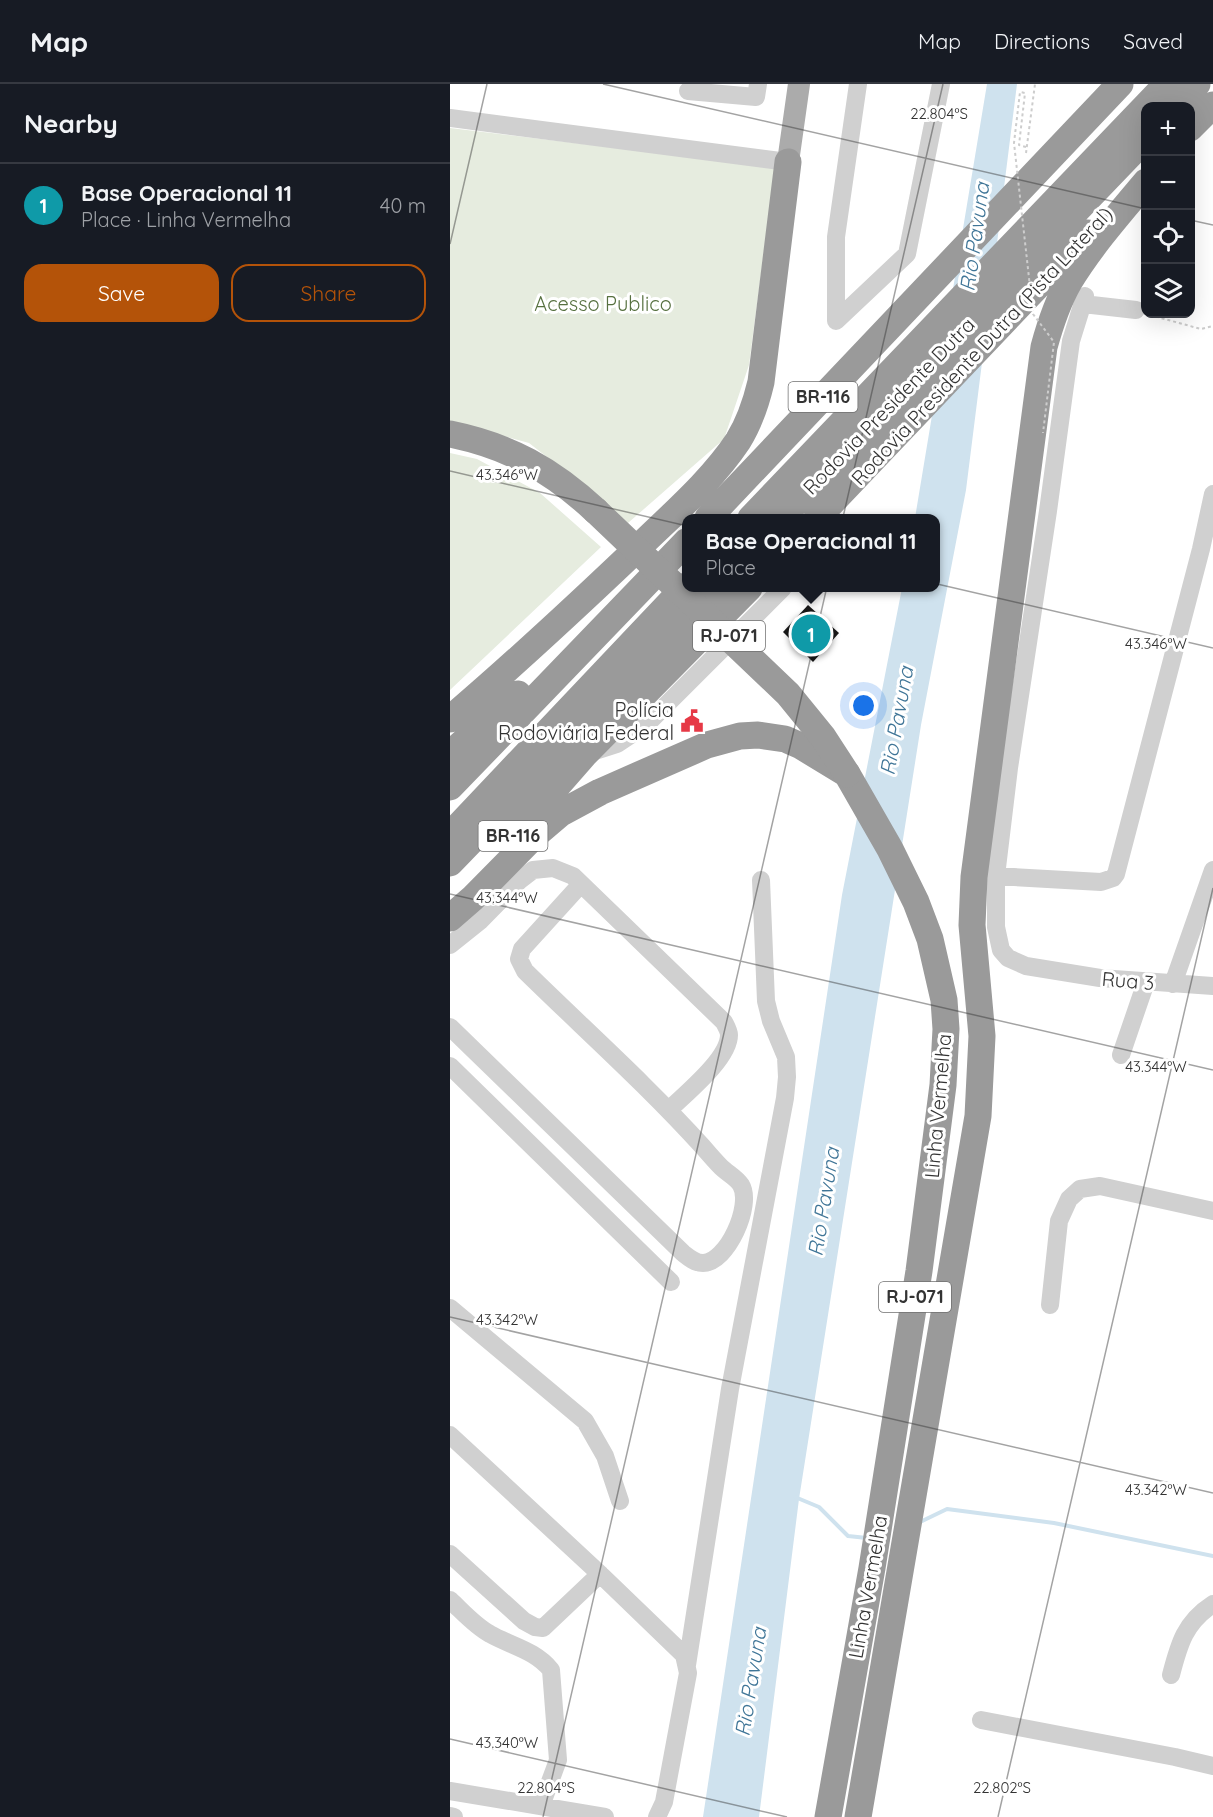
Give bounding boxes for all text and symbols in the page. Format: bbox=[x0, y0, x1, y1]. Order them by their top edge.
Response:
text: Map bbox=[30, 24, 88, 59]
text: Map bbox=[918, 28, 961, 54]
text: Directions bbox=[994, 28, 1090, 54]
text: Saved bbox=[1123, 28, 1183, 54]
map controls bbox=[1141, 102, 1195, 318]
button: + bbox=[1141, 102, 1195, 156]
text: 22.804°S bbox=[910, 104, 968, 123]
text: Nearby bbox=[24, 107, 118, 140]
button: − bbox=[1141, 156, 1195, 210]
text: Base Operacional 11 bbox=[81, 179, 292, 207]
water label: Rio Pavuna bbox=[953, 179, 995, 293]
text: 1 bbox=[40, 193, 47, 218]
text: 40 m bbox=[380, 193, 426, 218]
street label: Rodovia Presidente Dutra (Pista Lateral) bbox=[846, 202, 1118, 490]
text: Place · Linha Vermelha bbox=[81, 207, 291, 232]
button: locate bbox=[1141, 210, 1195, 264]
button: Save bbox=[24, 264, 219, 322]
button: Share bbox=[231, 264, 426, 322]
button: layers bbox=[1141, 264, 1195, 318]
park label: Acesso Publico bbox=[534, 291, 672, 316]
street label: Rodovia Presidente Dutra bbox=[798, 313, 980, 499]
road number: BR-116 bbox=[788, 382, 857, 412]
text: 43.346°W bbox=[476, 465, 538, 484]
popup bbox=[682, 514, 940, 592]
text: Base Operacional 11 bbox=[705, 527, 917, 555]
text: Place bbox=[705, 555, 756, 580]
pin: 1 bbox=[792, 612, 830, 656]
road number: RJ-071 bbox=[693, 621, 765, 651]
text: 43.346°W bbox=[1125, 634, 1187, 653]
water label: Rio Pavuna bbox=[874, 663, 919, 777]
your location bbox=[849, 691, 878, 720]
place label: Polícia Rodoviária Federal bbox=[498, 697, 674, 745]
public building icon: Polícia Rodoviária Federal bbox=[679, 708, 705, 734]
road number: BR-116 bbox=[478, 821, 548, 851]
text: 43.344°W bbox=[476, 888, 538, 907]
street label: Rua 3 bbox=[1101, 966, 1155, 995]
street label: Linha Vermelha bbox=[919, 1033, 956, 1179]
text: 43.344°W bbox=[1125, 1057, 1187, 1076]
water label: Rio Pavuna bbox=[802, 1144, 845, 1258]
road number: RJ-071 bbox=[879, 1282, 951, 1312]
text: 43.342°W bbox=[476, 1310, 539, 1329]
text: 43.342°W bbox=[1125, 1480, 1188, 1499]
street label: Linha Vermelha bbox=[843, 1513, 892, 1660]
water label: Rio Pavuna bbox=[729, 1624, 772, 1738]
text: 43.340°W bbox=[476, 1733, 539, 1752]
text: 22.804°S bbox=[517, 1778, 575, 1797]
text: 22.802°S bbox=[973, 1778, 1031, 1797]

